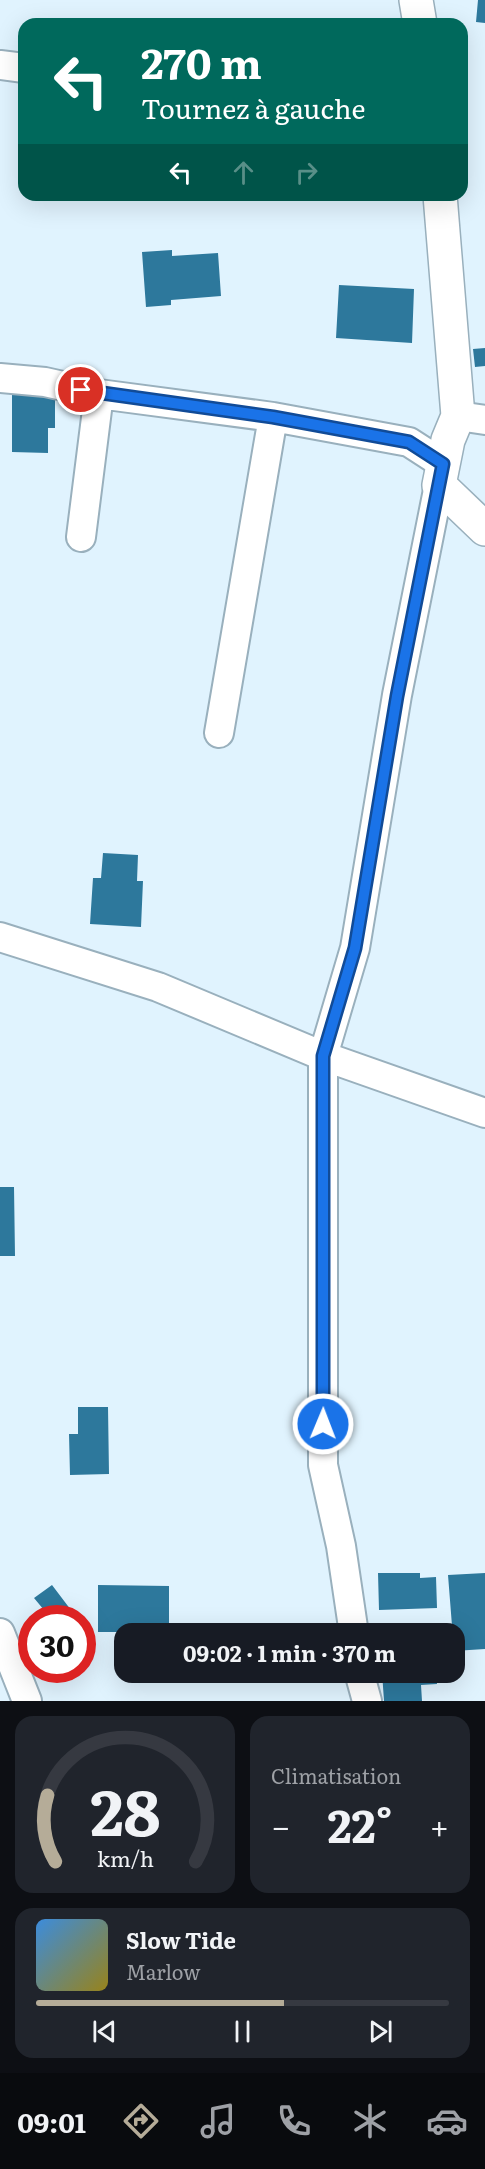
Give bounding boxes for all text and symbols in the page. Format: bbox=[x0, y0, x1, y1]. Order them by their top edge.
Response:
text: 270 m bbox=[141, 30, 262, 92]
icon: left bbox=[42, 42, 120, 120]
text: Tournez à gauche bbox=[141, 87, 365, 127]
icon: left bbox=[164, 156, 197, 189]
icon: ahead bbox=[227, 156, 260, 189]
icon: right bbox=[290, 156, 323, 189]
pin bbox=[55, 364, 106, 415]
icon: arrive bbox=[64, 373, 97, 406]
position arrow bbox=[291, 1392, 355, 1456]
speed limit sign: 30 bbox=[18, 1605, 96, 1683]
text: 09:02 · 1 min · 370 m bbox=[183, 1636, 396, 1669]
text: Climatisation bbox=[271, 1760, 401, 1790]
text: 28 bbox=[90, 1763, 160, 1855]
text: 22° bbox=[327, 1790, 393, 1857]
text: − bbox=[271, 1800, 290, 1849]
text: + bbox=[430, 1800, 449, 1849]
text: km/h bbox=[96, 1842, 154, 1874]
text: Slow Tide bbox=[126, 1923, 236, 1956]
text: Marlow bbox=[126, 1956, 201, 1986]
icon: previous bbox=[88, 2015, 121, 2048]
icon: pause bbox=[226, 2015, 259, 2048]
icon: next bbox=[364, 2015, 397, 2048]
icon: directions bbox=[120, 2100, 162, 2142]
icon: music bbox=[197, 2100, 239, 2142]
icon: phone bbox=[273, 2100, 315, 2142]
icon: climate bbox=[349, 2100, 391, 2142]
icon: car bbox=[426, 2100, 468, 2142]
text: 09:01 bbox=[17, 2101, 86, 2141]

